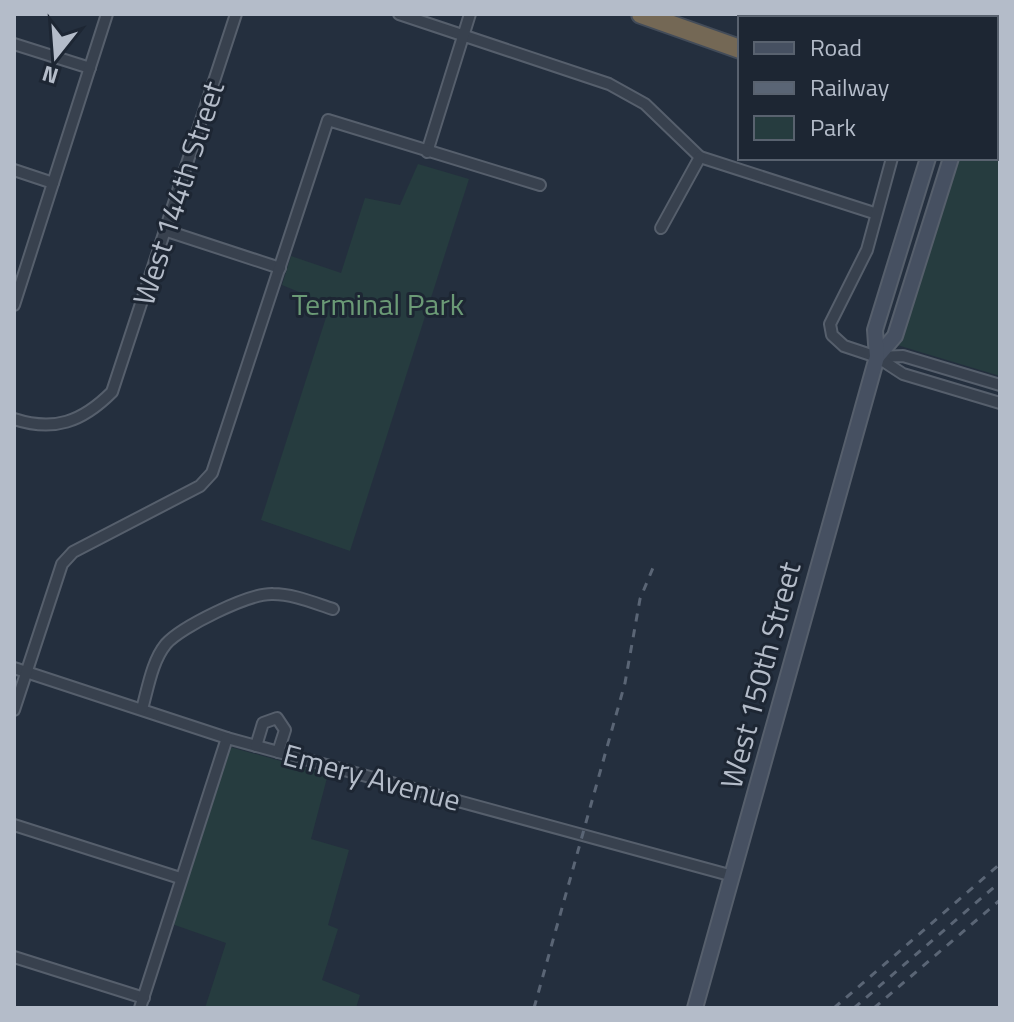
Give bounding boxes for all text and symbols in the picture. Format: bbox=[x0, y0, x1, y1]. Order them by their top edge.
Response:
north arrow bbox=[16, 16, 96, 96]
legend bbox=[738, 16, 998, 160]
text: Road bbox=[810, 29, 862, 65]
text: N bbox=[38, 57, 62, 94]
text: Railway bbox=[810, 69, 890, 105]
street label: West 144th Street bbox=[120, 75, 236, 311]
text: Park bbox=[810, 109, 856, 145]
park label: Terminal Park bbox=[292, 281, 464, 327]
street label: West 150th Street bbox=[708, 556, 813, 794]
street label: Emery Avenue bbox=[278, 731, 466, 823]

